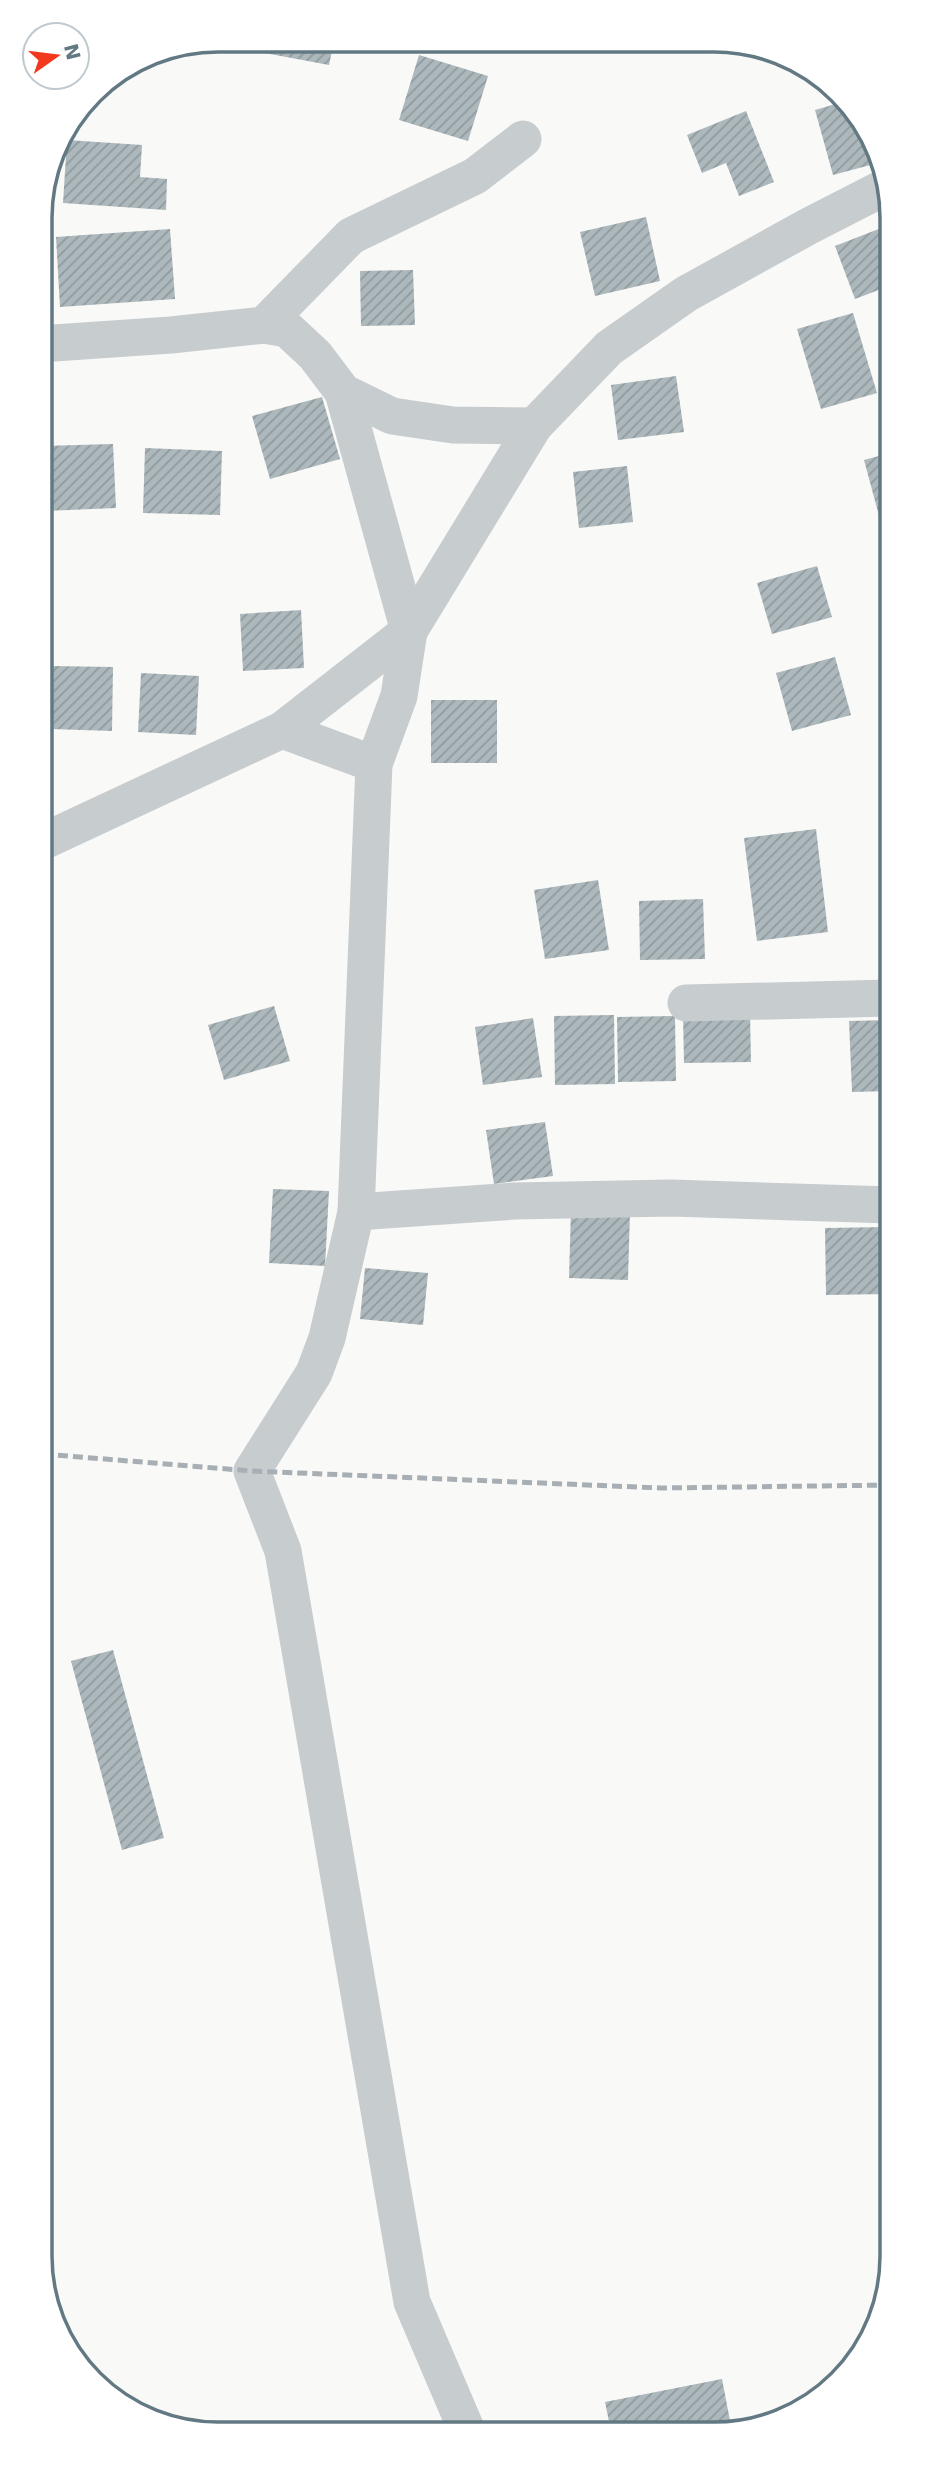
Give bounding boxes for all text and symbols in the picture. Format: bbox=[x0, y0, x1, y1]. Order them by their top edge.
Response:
north arrow bbox=[21, 21, 91, 91]
text: N bbox=[60, 42, 85, 62]

